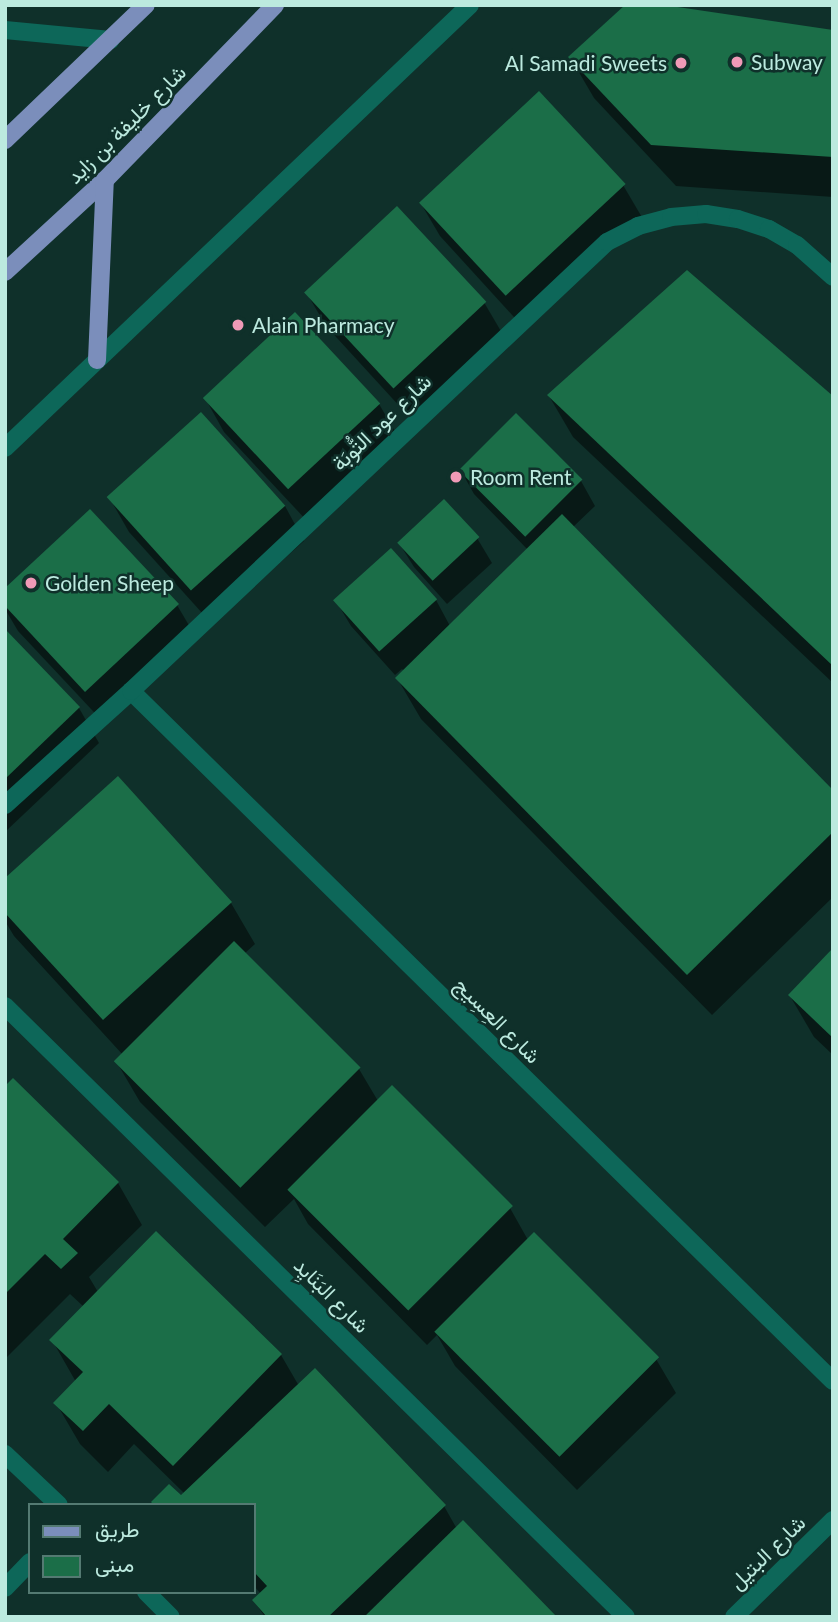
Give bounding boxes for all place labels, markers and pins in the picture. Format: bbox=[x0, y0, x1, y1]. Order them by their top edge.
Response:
place label: Subway bbox=[751, 49, 823, 75]
place label: Al Samadi Sweets bbox=[505, 50, 667, 76]
marker: Subway bbox=[729, 54, 745, 70]
marker: Al Samadi Sweets bbox=[673, 55, 689, 71]
place label: Alain Pharmacy bbox=[252, 312, 395, 338]
marker: Alain Pharmacy bbox=[230, 317, 246, 333]
place label: Room Rent bbox=[470, 464, 572, 490]
marker: Room Rent bbox=[448, 469, 464, 485]
place label: Golden Sheep bbox=[45, 570, 174, 596]
marker: Golden Sheep bbox=[23, 575, 39, 591]

